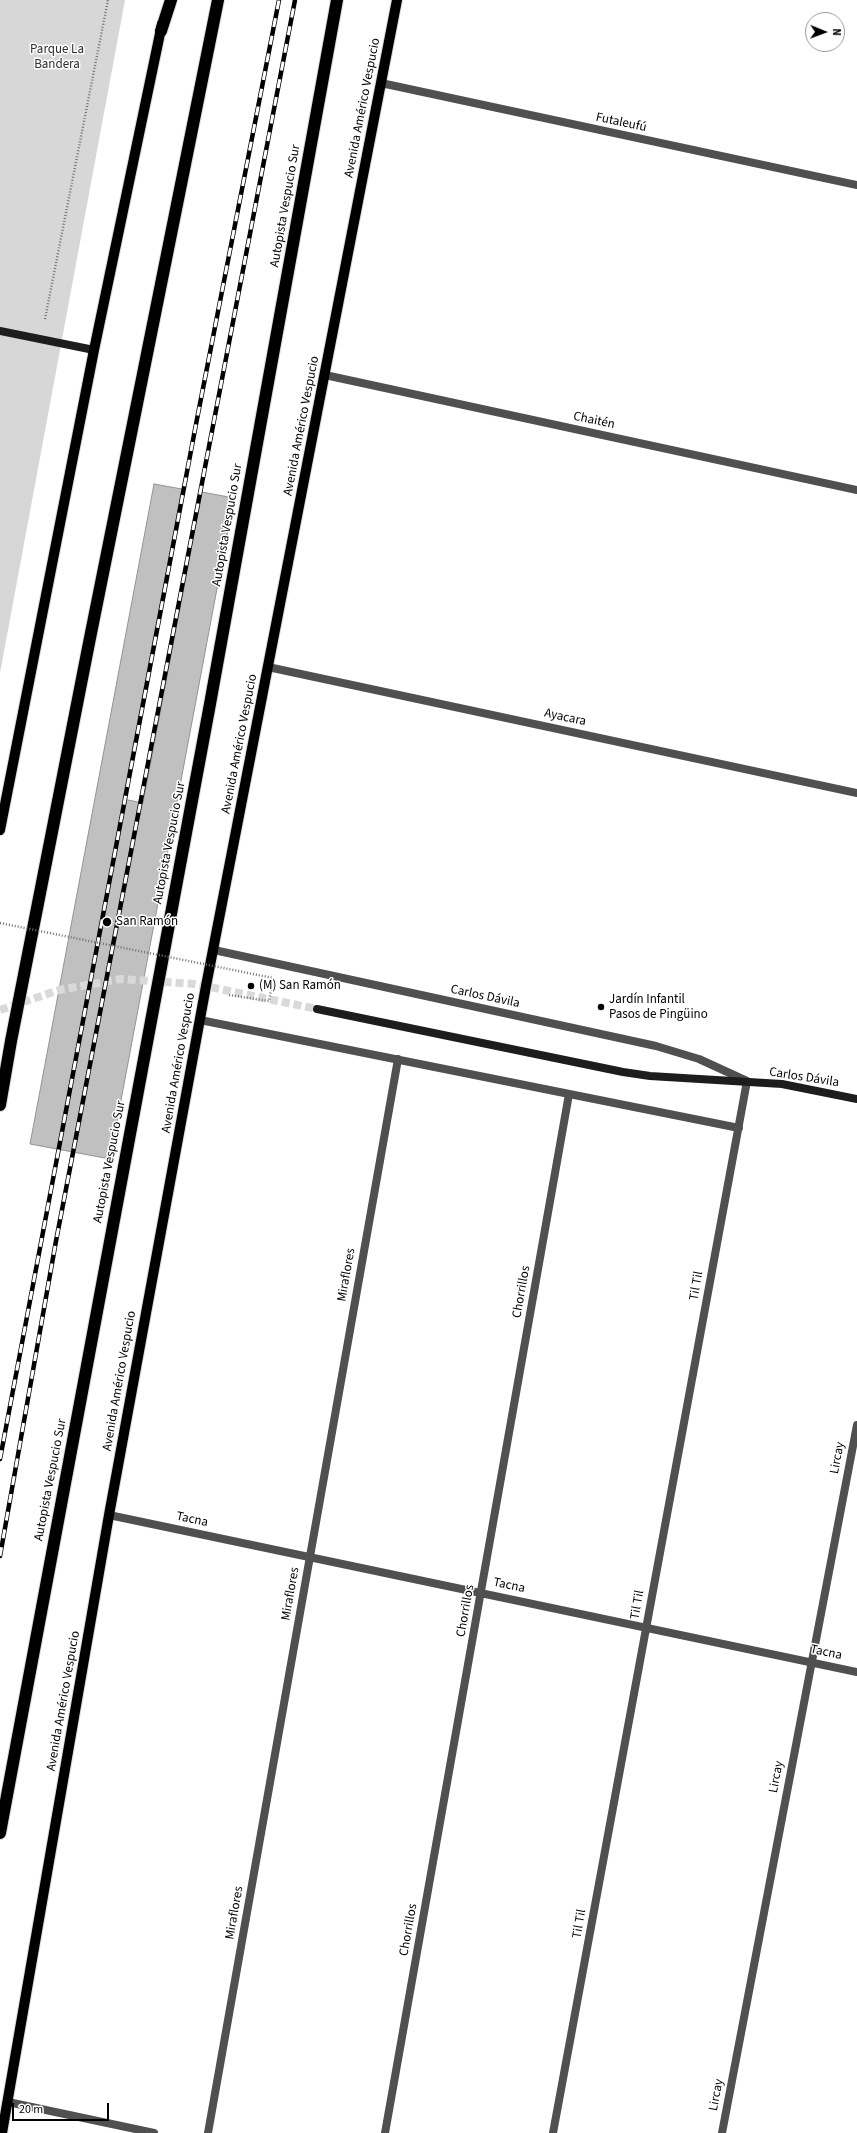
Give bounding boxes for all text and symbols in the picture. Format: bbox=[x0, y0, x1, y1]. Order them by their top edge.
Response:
north arrow bbox=[805, 12, 845, 52]
text: N bbox=[829, 28, 844, 36]
street label: Avenida Américo Vespucio bbox=[342, 37, 384, 179]
park label: Parque La Bandera bbox=[30, 42, 84, 73]
street label: Futaleufú bbox=[594, 110, 648, 136]
street label: Autopista Vespucio Sur bbox=[268, 144, 304, 268]
street label: Avenida Américo Vespucio bbox=[281, 355, 323, 497]
street label: Chaitén bbox=[572, 409, 616, 433]
street label: Autopista Vespucio Sur bbox=[210, 463, 246, 587]
street label: Avenida Américo Vespucio bbox=[219, 673, 261, 815]
street label: Ayacara bbox=[543, 706, 587, 730]
street label: Autopista Vespucio Sur bbox=[150, 781, 190, 905]
place label: San Ramón bbox=[116, 914, 178, 930]
marker: San Ramón bbox=[101, 916, 113, 928]
place label: (M) San Ramón bbox=[259, 978, 341, 994]
marker: (M) San Ramón bbox=[246, 981, 256, 991]
street label: Carlos Dávila bbox=[449, 982, 521, 1012]
street label: Avenida Américo Vespucio bbox=[159, 992, 199, 1134]
place label: Jardín Infantil Pasos de Pingüino bbox=[609, 992, 708, 1023]
marker: Jardín Infantil Pasos de Pingüino bbox=[596, 1002, 606, 1012]
street label: Carlos Dávila bbox=[768, 1065, 840, 1091]
street label: Autopista Vespucio Sur bbox=[90, 1100, 130, 1224]
street label: Miraflores bbox=[335, 1247, 359, 1303]
street label: Chorrillos bbox=[510, 1265, 534, 1319]
street label: Til Til bbox=[687, 1270, 707, 1302]
street label: Avenida Américo Vespucio bbox=[100, 1310, 140, 1452]
street label: Autopista Vespucio Sur bbox=[31, 1418, 71, 1542]
street label: Lircay bbox=[827, 1441, 849, 1475]
street label: Tacna bbox=[175, 1509, 209, 1531]
street label: Miraflores bbox=[279, 1566, 303, 1622]
street label: Tacna bbox=[492, 1575, 526, 1597]
street label: Chorrillos bbox=[454, 1584, 478, 1638]
street label: Til Til bbox=[628, 1589, 648, 1621]
street label: Avenida Américo Vespucio bbox=[44, 1630, 84, 1772]
street label: Tacna bbox=[809, 1642, 843, 1664]
street label: Lircay bbox=[766, 1760, 788, 1794]
street label: Miraflores bbox=[223, 1885, 247, 1941]
street label: Chorrillos bbox=[397, 1903, 421, 1957]
street label: Til Til bbox=[570, 1908, 590, 1940]
street label: Lircay bbox=[706, 2078, 728, 2112]
scale bar bbox=[14, 2095, 111, 2121]
text: 20 m bbox=[19, 2101, 43, 2118]

